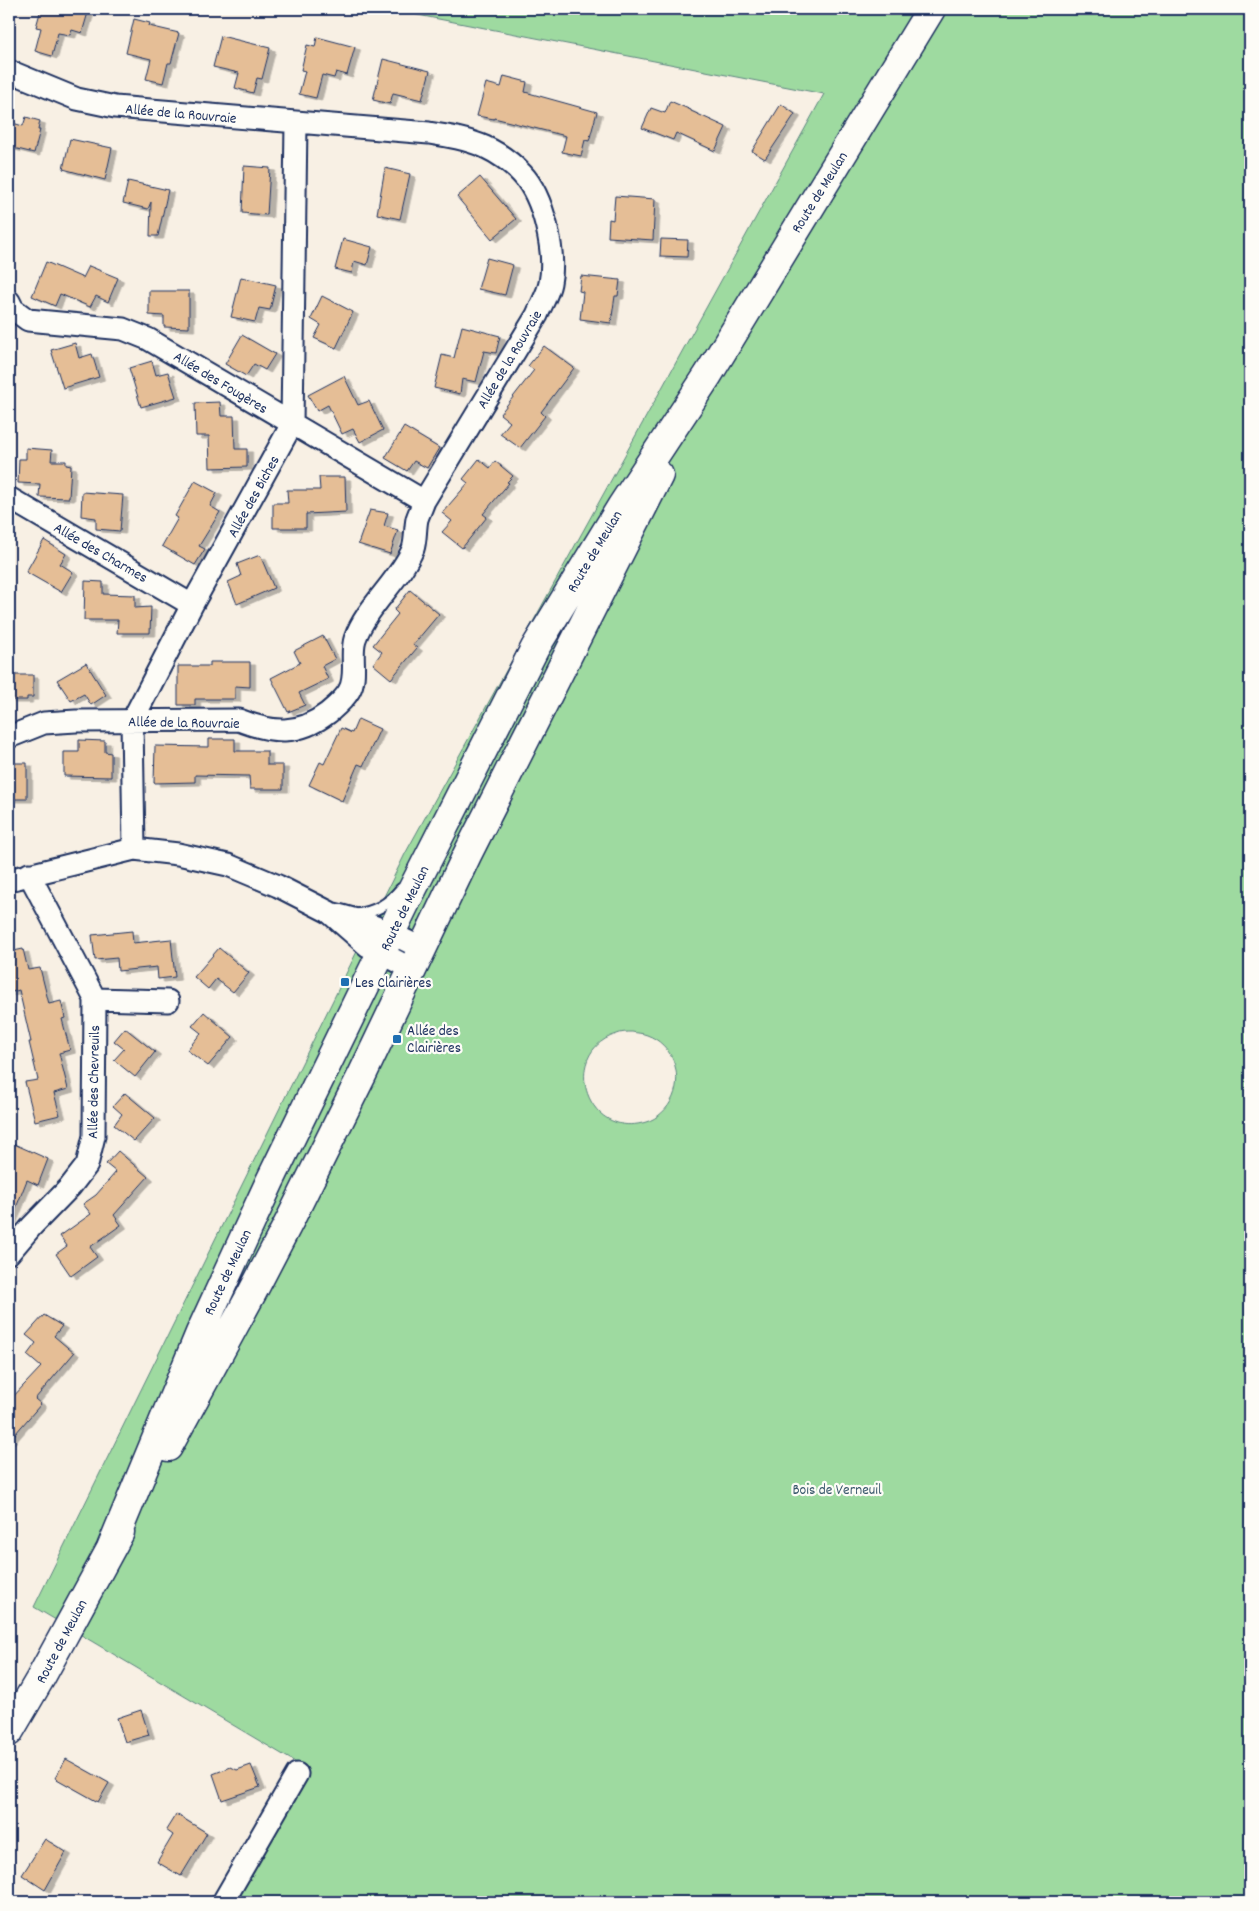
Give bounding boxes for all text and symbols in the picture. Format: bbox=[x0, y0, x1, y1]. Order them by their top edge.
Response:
street label: Allée de la Rouvraie bbox=[124, 99, 238, 131]
street label: Route de Meulan bbox=[787, 148, 855, 238]
street label: Allée de la Rouvraie bbox=[473, 306, 549, 414]
street label: Allée des Fougères bbox=[169, 347, 271, 421]
street label: Allée des Biches bbox=[223, 452, 286, 542]
street label: Route de Meulan bbox=[562, 507, 629, 597]
street label: Allée des Charmes bbox=[49, 518, 151, 590]
street label: Allée de la Rouvraie bbox=[128, 712, 240, 736]
street label: Route de Meulan bbox=[376, 862, 436, 955]
place label: Les Clairières bbox=[355, 973, 432, 995]
marker: Les Clairières bbox=[339, 976, 351, 988]
place label: Allée des Clairières bbox=[407, 1021, 461, 1060]
street label: Allée des Chevreuils bbox=[83, 1025, 107, 1139]
marker: Allée des Clairières bbox=[391, 1033, 403, 1045]
street label: Route de Meulan bbox=[199, 1226, 258, 1319]
park label: Bois de Verneuil bbox=[792, 1480, 882, 1502]
street label: Route de Meulan bbox=[31, 1596, 94, 1688]

